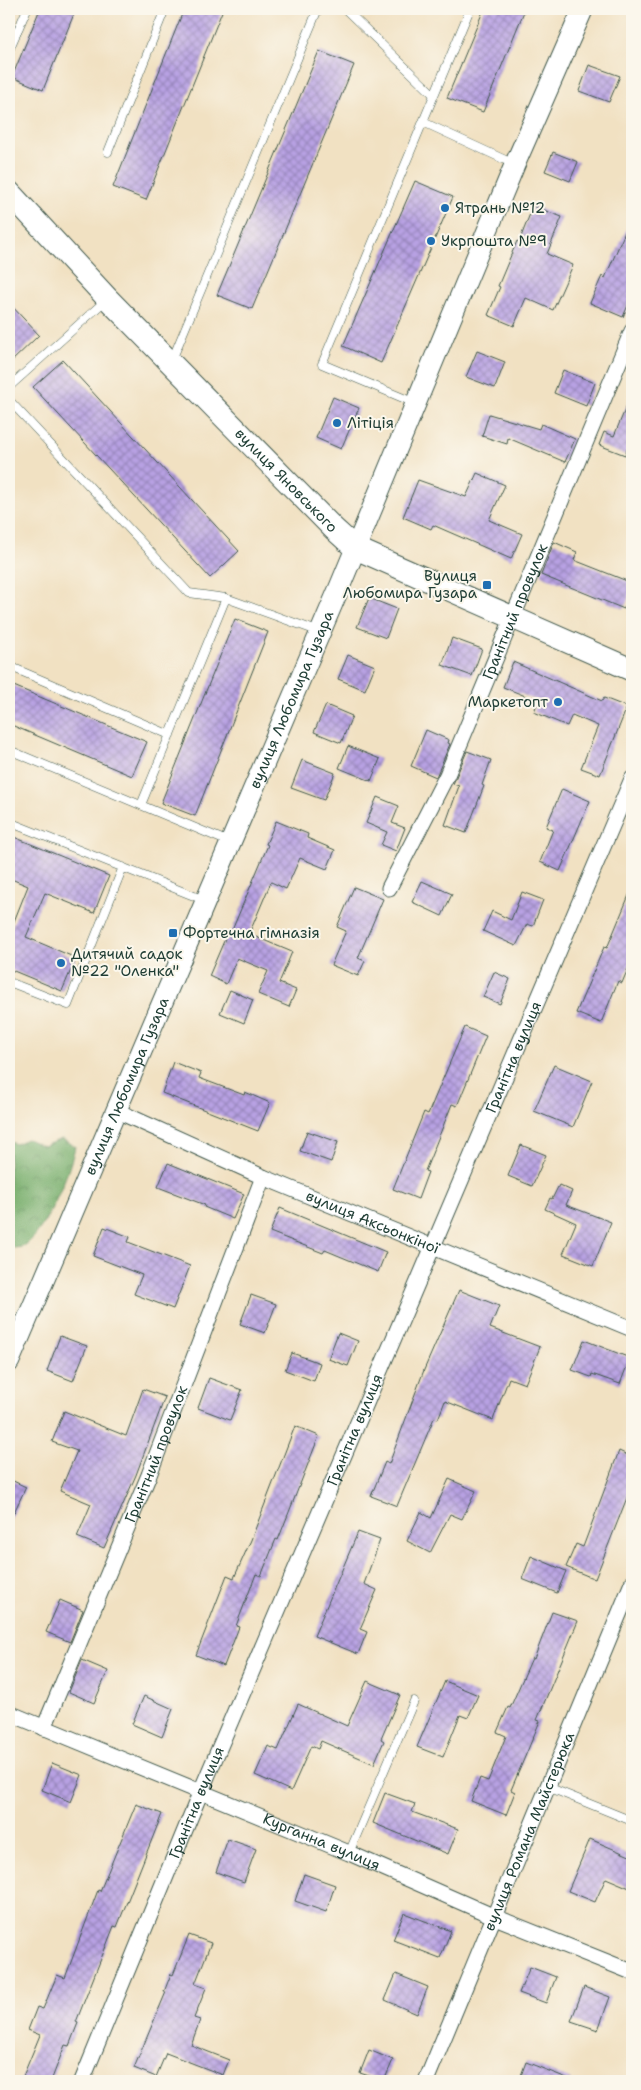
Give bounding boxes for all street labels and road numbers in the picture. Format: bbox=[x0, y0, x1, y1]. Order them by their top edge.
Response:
street label: вулиця Яновського bbox=[230, 424, 342, 537]
street label: Гранітний провулок bbox=[478, 540, 552, 683]
street label: вулиця Любомира Гузара bbox=[245, 607, 339, 792]
street label: вулиця Любомира Гузара bbox=[80, 993, 174, 1178]
street label: Гранітна вулиця bbox=[481, 998, 546, 1116]
street label: вулиця Аксьонкіної bbox=[303, 1186, 443, 1259]
street label: Гранітна вулиця bbox=[322, 1371, 387, 1489]
street label: Гранітний провулок bbox=[120, 1383, 192, 1526]
street label: вулиця Романа Майстерюка bbox=[479, 1729, 579, 1934]
street label: Гранітна вулиця bbox=[164, 1743, 229, 1862]
street label: Курганна вулиця bbox=[260, 1809, 383, 1875]

